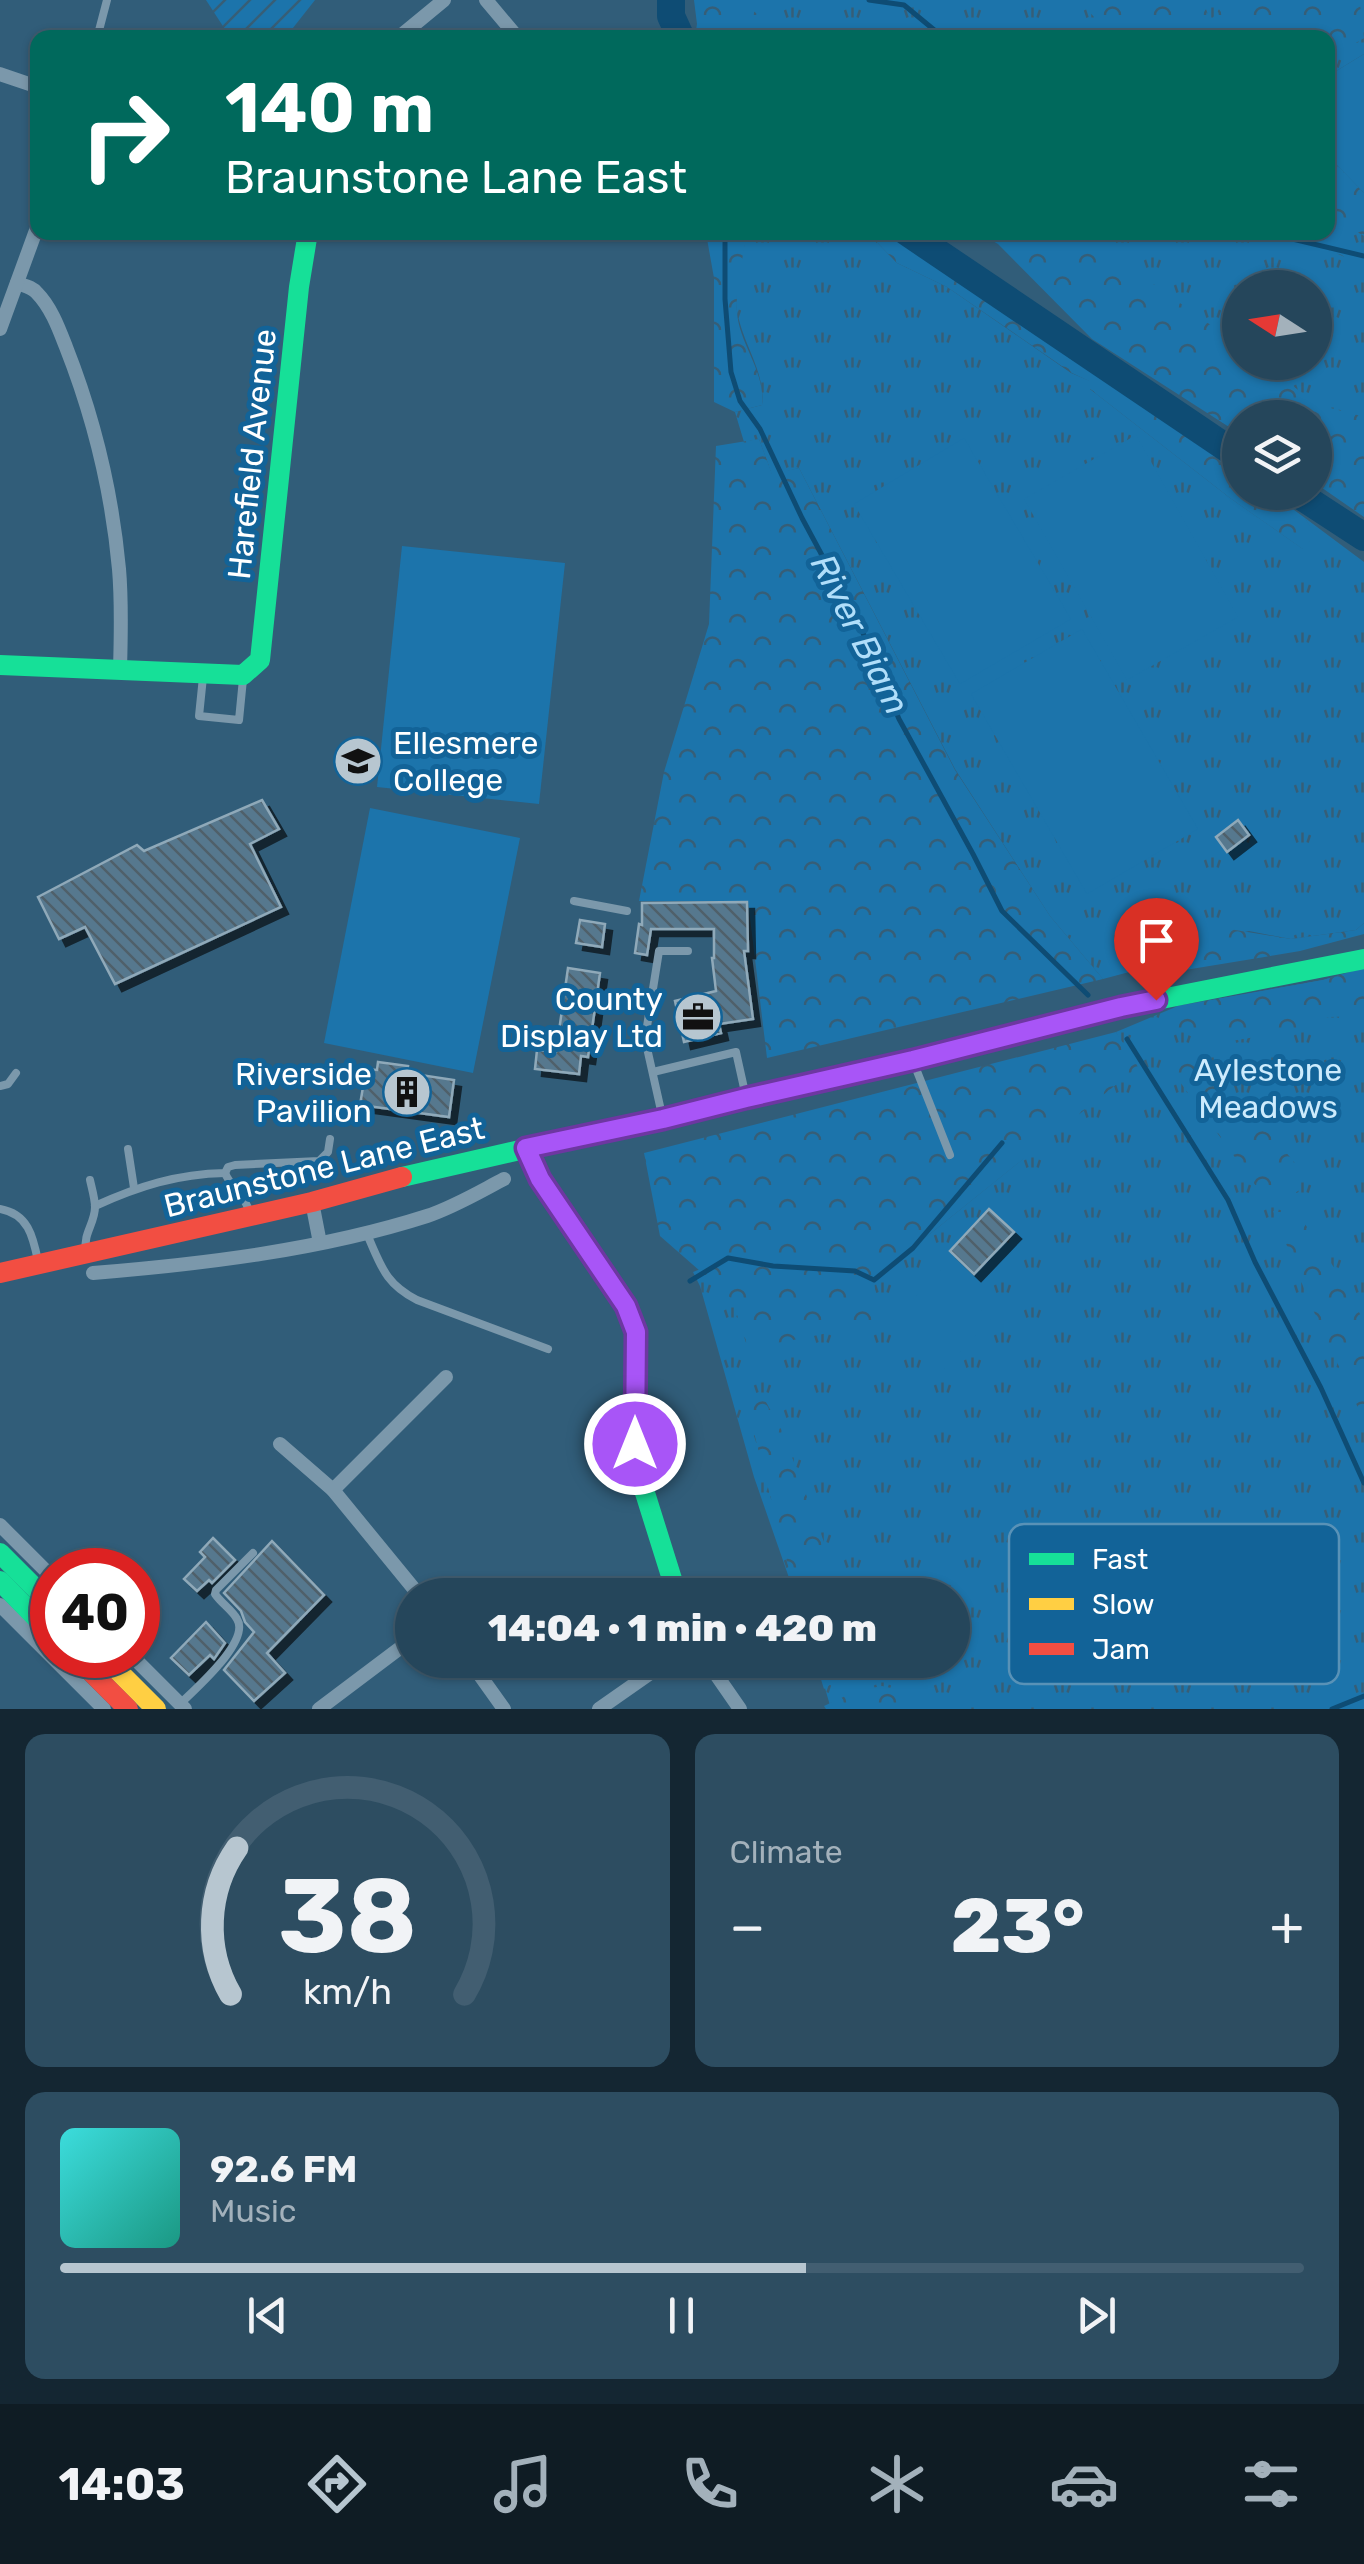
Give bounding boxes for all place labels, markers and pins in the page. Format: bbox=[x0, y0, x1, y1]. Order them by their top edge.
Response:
place label: Ellesmere College bbox=[393, 724, 538, 799]
school or university icon: Ellesmere College bbox=[332, 735, 384, 787]
pin bbox=[1114, 898, 1199, 1001]
place label: County Display Ltd bbox=[500, 980, 663, 1055]
office icon: County Display Ltd bbox=[672, 991, 724, 1043]
place label: Riverside Pavilion bbox=[235, 1055, 372, 1130]
building icon: Riverside Pavilion bbox=[381, 1066, 433, 1118]

